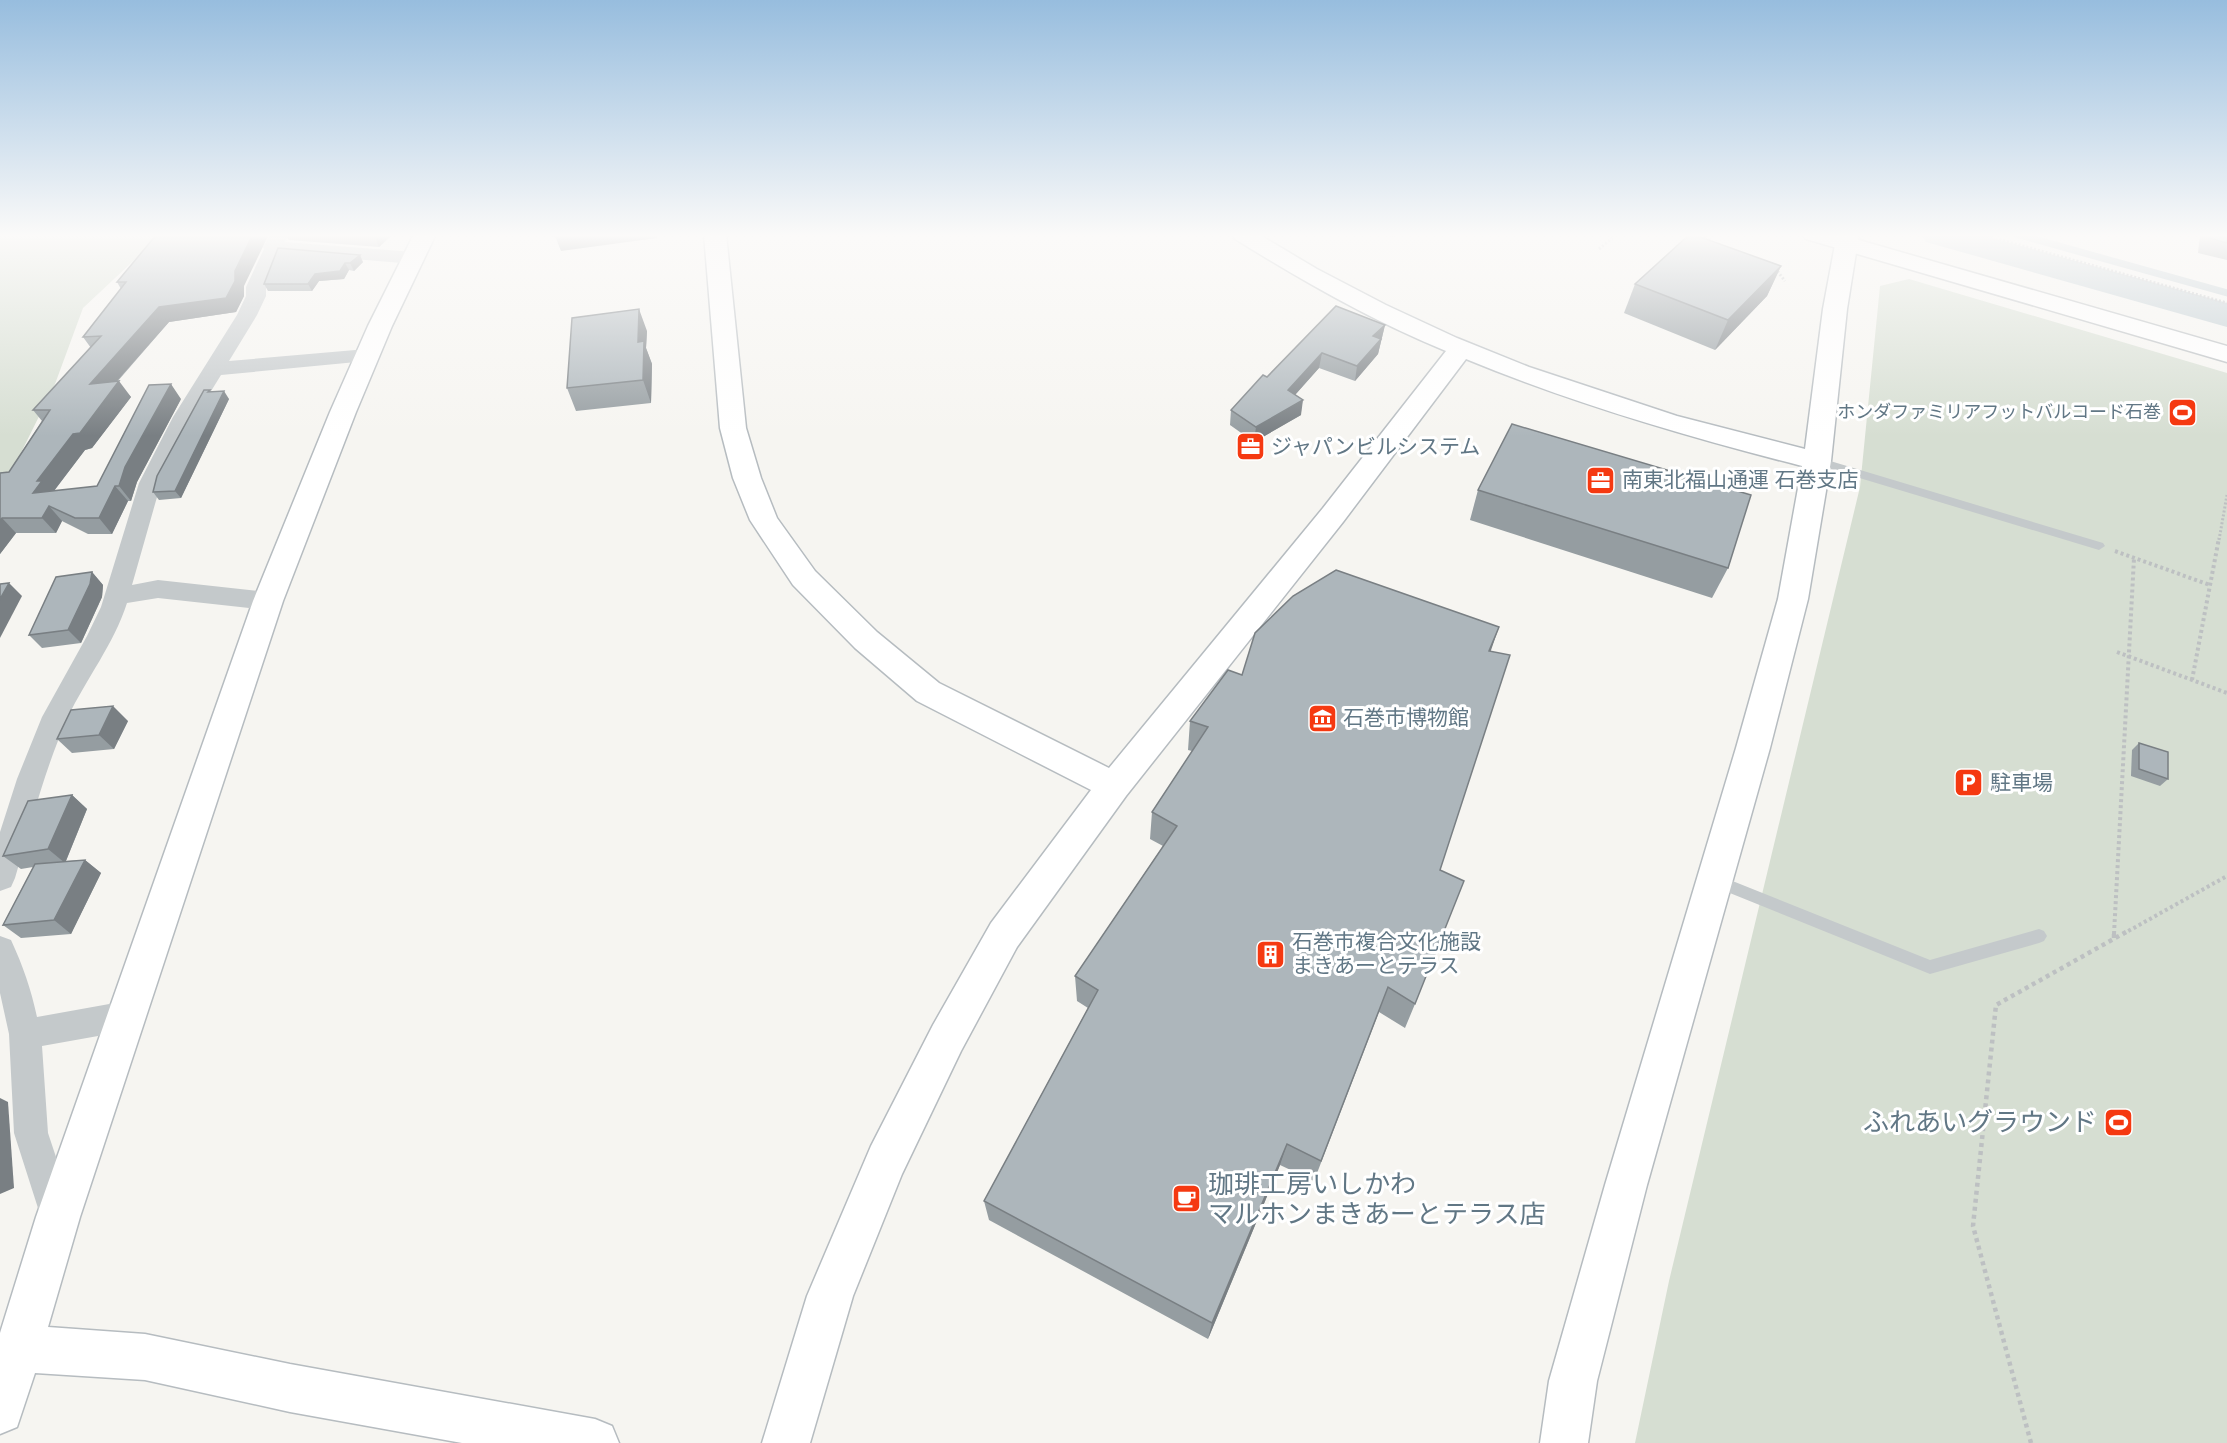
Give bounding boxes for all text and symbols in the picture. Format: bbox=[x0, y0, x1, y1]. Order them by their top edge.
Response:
sports icon: ホンダファミリアフットバルコード石巻 bbox=[2166, 396, 2198, 428]
place label: ホンダファミリアフットバルコード石巻 bbox=[1837, 400, 2161, 424]
office icon: ジャパンビルシステム bbox=[1234, 431, 1266, 463]
place label: ジャパンビルシステム bbox=[1271, 433, 1480, 461]
office icon: 南東北福山通運 石巻支店 bbox=[1585, 464, 1617, 496]
place label: 南東北福山通運 石巻支店 bbox=[1622, 466, 1858, 494]
museum icon: 石巻市博物館 bbox=[1306, 702, 1338, 734]
place label: 石巻市博物館 bbox=[1343, 704, 1469, 732]
parking icon: 駐車場 bbox=[1953, 767, 1985, 799]
place label: 駐車場 bbox=[1990, 769, 2053, 797]
place label: 石巻市複合文化施設 まきあーとテラス bbox=[1292, 928, 1481, 980]
building icon: 石巻市複合文化施設 まきあーとテラス bbox=[1255, 938, 1287, 970]
place label: ふれあいグラウンド bbox=[1863, 1105, 2097, 1140]
sports icon: ふれあいグラウンド bbox=[2102, 1106, 2134, 1138]
place label: 珈琲工房いしかわ マルホンまきあーとテラス店 bbox=[1208, 1167, 1545, 1232]
cafe icon: 珈琲工房いしかわ マルホンまきあーとテラス店 bbox=[1171, 1183, 1203, 1215]

